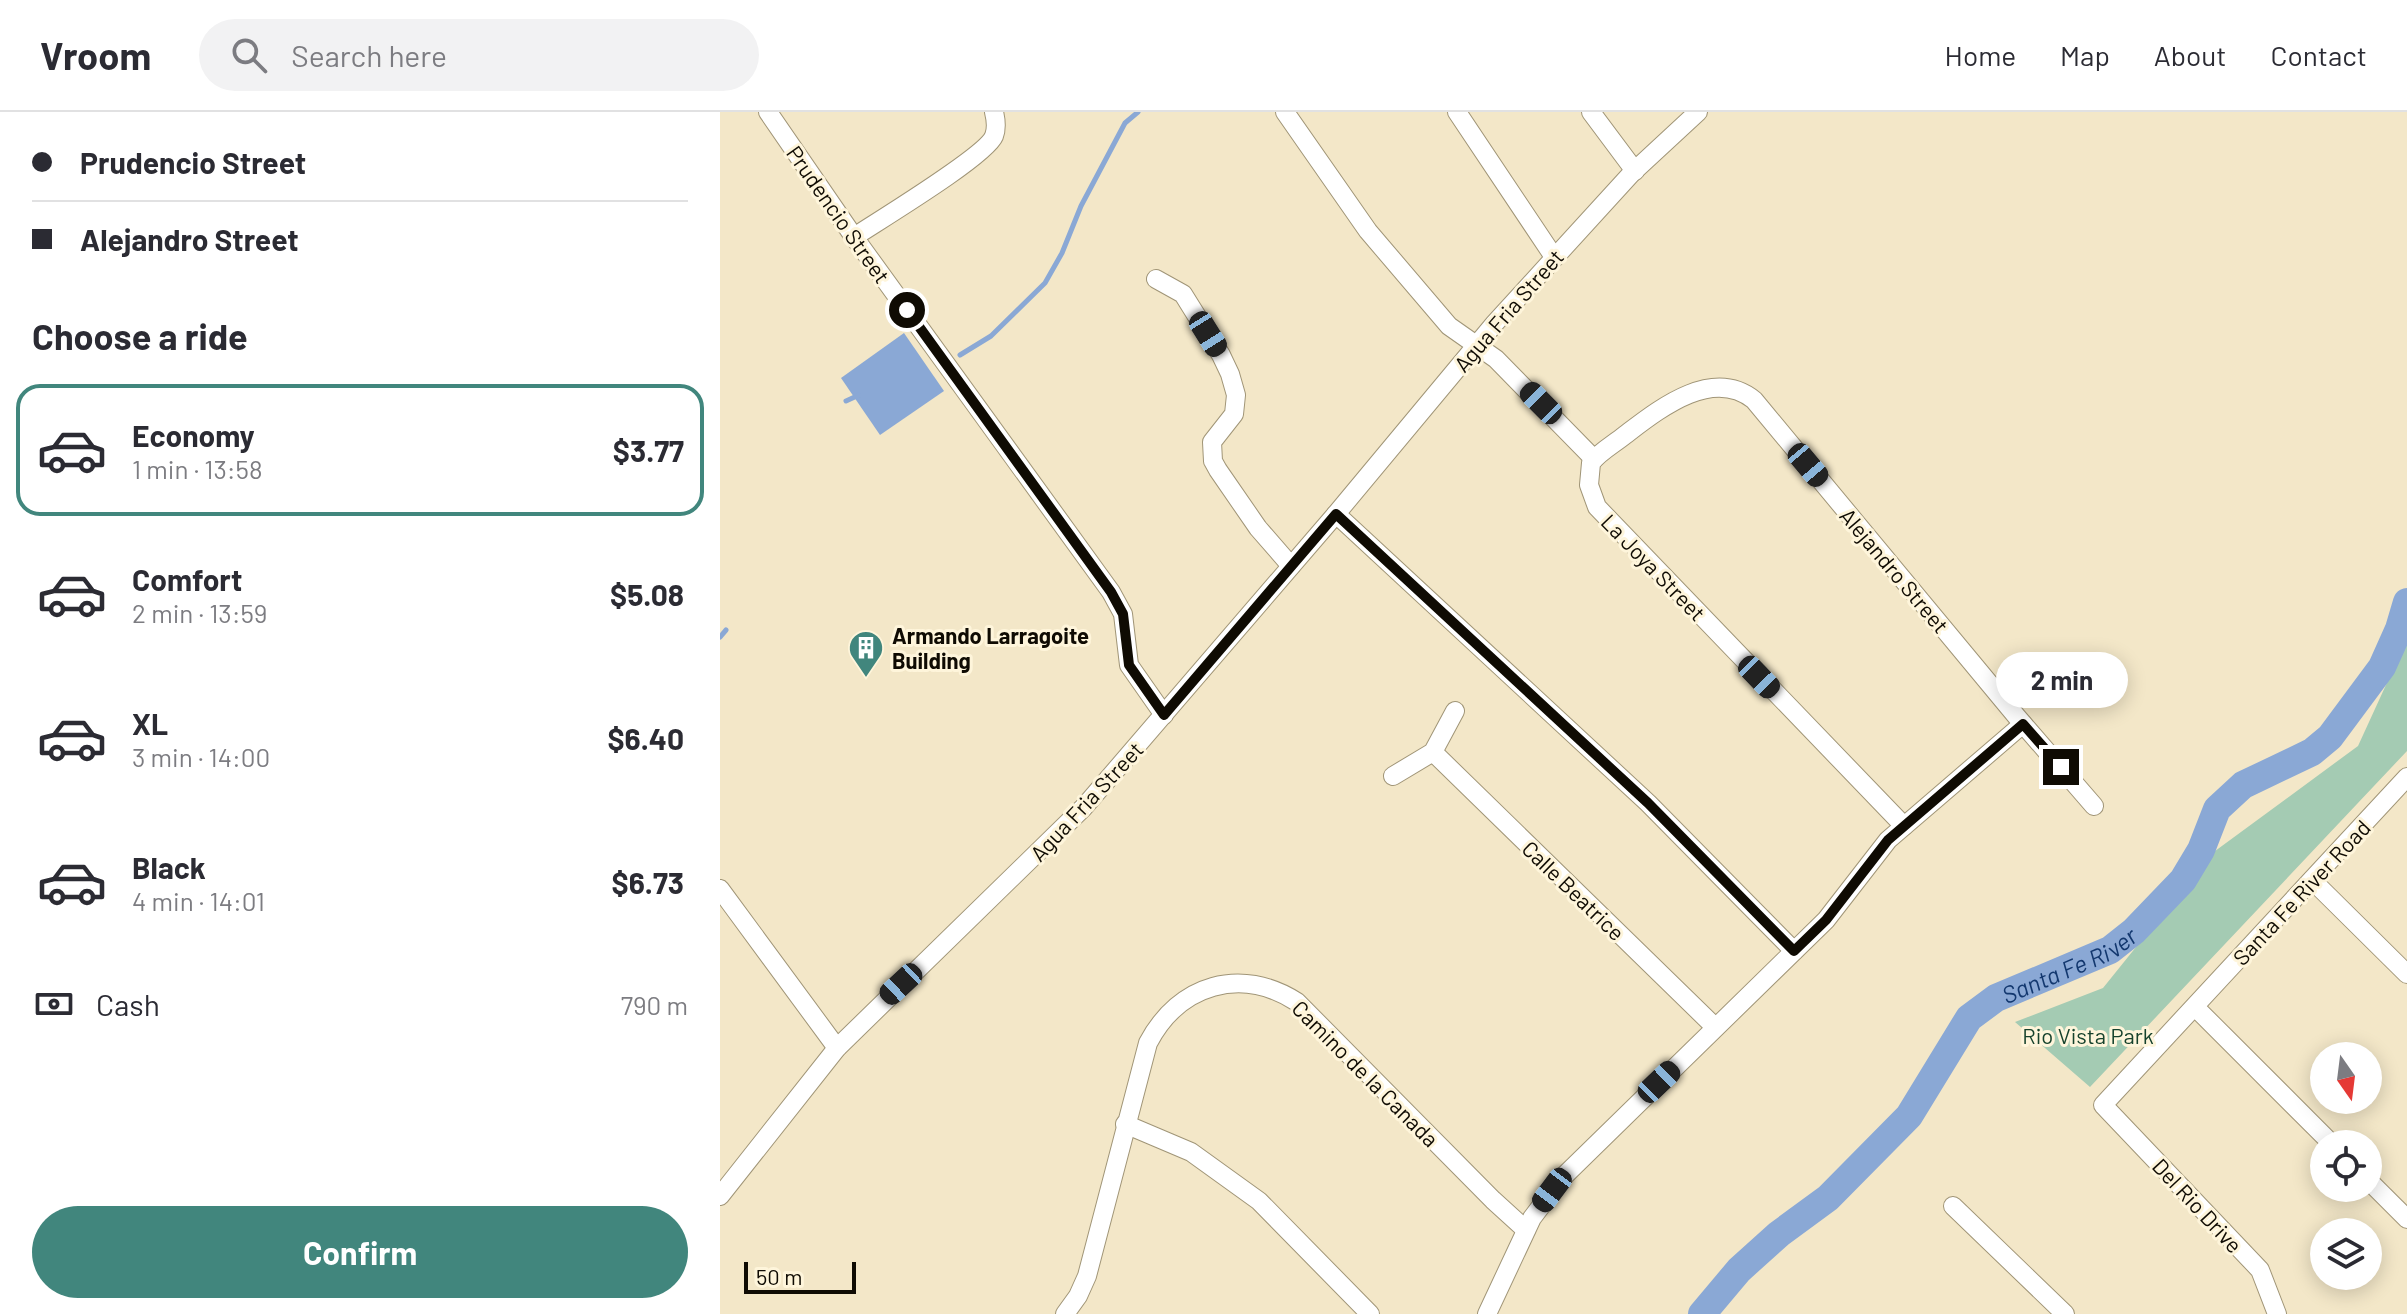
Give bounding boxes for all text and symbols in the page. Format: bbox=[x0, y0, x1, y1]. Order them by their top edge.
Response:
search box bbox=[199, 19, 759, 91]
text: Vroom bbox=[40, 32, 151, 78]
icon: search bbox=[227, 33, 271, 77]
text: Search here bbox=[291, 37, 447, 73]
text: Home bbox=[1945, 38, 2016, 72]
text: Map bbox=[2060, 38, 2110, 72]
text: About bbox=[2154, 38, 2226, 72]
text: Contact bbox=[2270, 38, 2367, 72]
street label: Prudencio Street bbox=[782, 140, 896, 288]
text: Prudencio Street bbox=[80, 144, 306, 180]
text: Alejandro Street bbox=[80, 221, 299, 257]
street label: Agua Fria Street bbox=[1448, 243, 1568, 377]
route start bbox=[889, 292, 925, 328]
car bbox=[1185, 307, 1231, 361]
text: Choose a ride bbox=[32, 314, 248, 357]
car bbox=[1516, 378, 1566, 428]
icon: car bbox=[36, 414, 108, 486]
text: Economy bbox=[132, 417, 255, 453]
text: $3.77 bbox=[613, 432, 684, 468]
car bbox=[1783, 439, 1833, 491]
text: 1 min · 13:58 bbox=[132, 453, 263, 484]
street label: Alejandro Street bbox=[1835, 502, 1955, 638]
street label: La Joya Street bbox=[1597, 508, 1711, 626]
icon: car bbox=[36, 558, 108, 630]
text: Comfort bbox=[132, 561, 242, 597]
text: $5.08 bbox=[610, 576, 684, 612]
text: 2 min · 13:59 bbox=[132, 597, 267, 628]
place label: Armando Larragoite Building bbox=[892, 622, 1089, 673]
building icon: Armando Larragoite Building bbox=[847, 629, 885, 679]
car bbox=[1734, 651, 1784, 703]
callout: 2 min bbox=[1995, 651, 2127, 707]
text: 2 min bbox=[2031, 664, 2093, 695]
icon: car bbox=[36, 702, 108, 774]
text: XL bbox=[132, 705, 168, 741]
text: $6.40 bbox=[607, 720, 684, 756]
street label: Agua Fria Street bbox=[1024, 736, 1148, 866]
text: 3 min · 14:00 bbox=[132, 741, 270, 772]
route end bbox=[2043, 749, 2079, 785]
street label: Santa Fe River Road bbox=[2227, 814, 2375, 970]
street label: Calle Beatrice bbox=[1517, 835, 1631, 945]
icon: car bbox=[36, 846, 108, 918]
text: Black bbox=[132, 849, 206, 885]
text: $6.73 bbox=[612, 864, 684, 900]
text: 4 min · 14:01 bbox=[132, 885, 265, 916]
water label: Santa Fe River bbox=[1997, 920, 2143, 1009]
car bbox=[875, 959, 927, 1009]
icon: cash bbox=[32, 982, 76, 1026]
text: Cash bbox=[96, 986, 160, 1022]
text: 790 m bbox=[621, 989, 688, 1020]
street label: Camino de la Canada bbox=[1288, 995, 1444, 1151]
park label: Rio Vista Park bbox=[2022, 1022, 2154, 1048]
north arrow bbox=[2310, 1042, 2382, 1114]
map controls bbox=[2310, 1042, 2382, 1290]
car bbox=[1633, 1057, 1685, 1107]
button: locate bbox=[2310, 1130, 2382, 1202]
street label: Del Rio Drive bbox=[2148, 1153, 2248, 1257]
car bbox=[1528, 1164, 1576, 1216]
button: Confirm bbox=[32, 1206, 688, 1298]
button: layers bbox=[2310, 1218, 2382, 1290]
scale bar bbox=[744, 1258, 856, 1294]
text: 50 m bbox=[756, 1263, 802, 1289]

